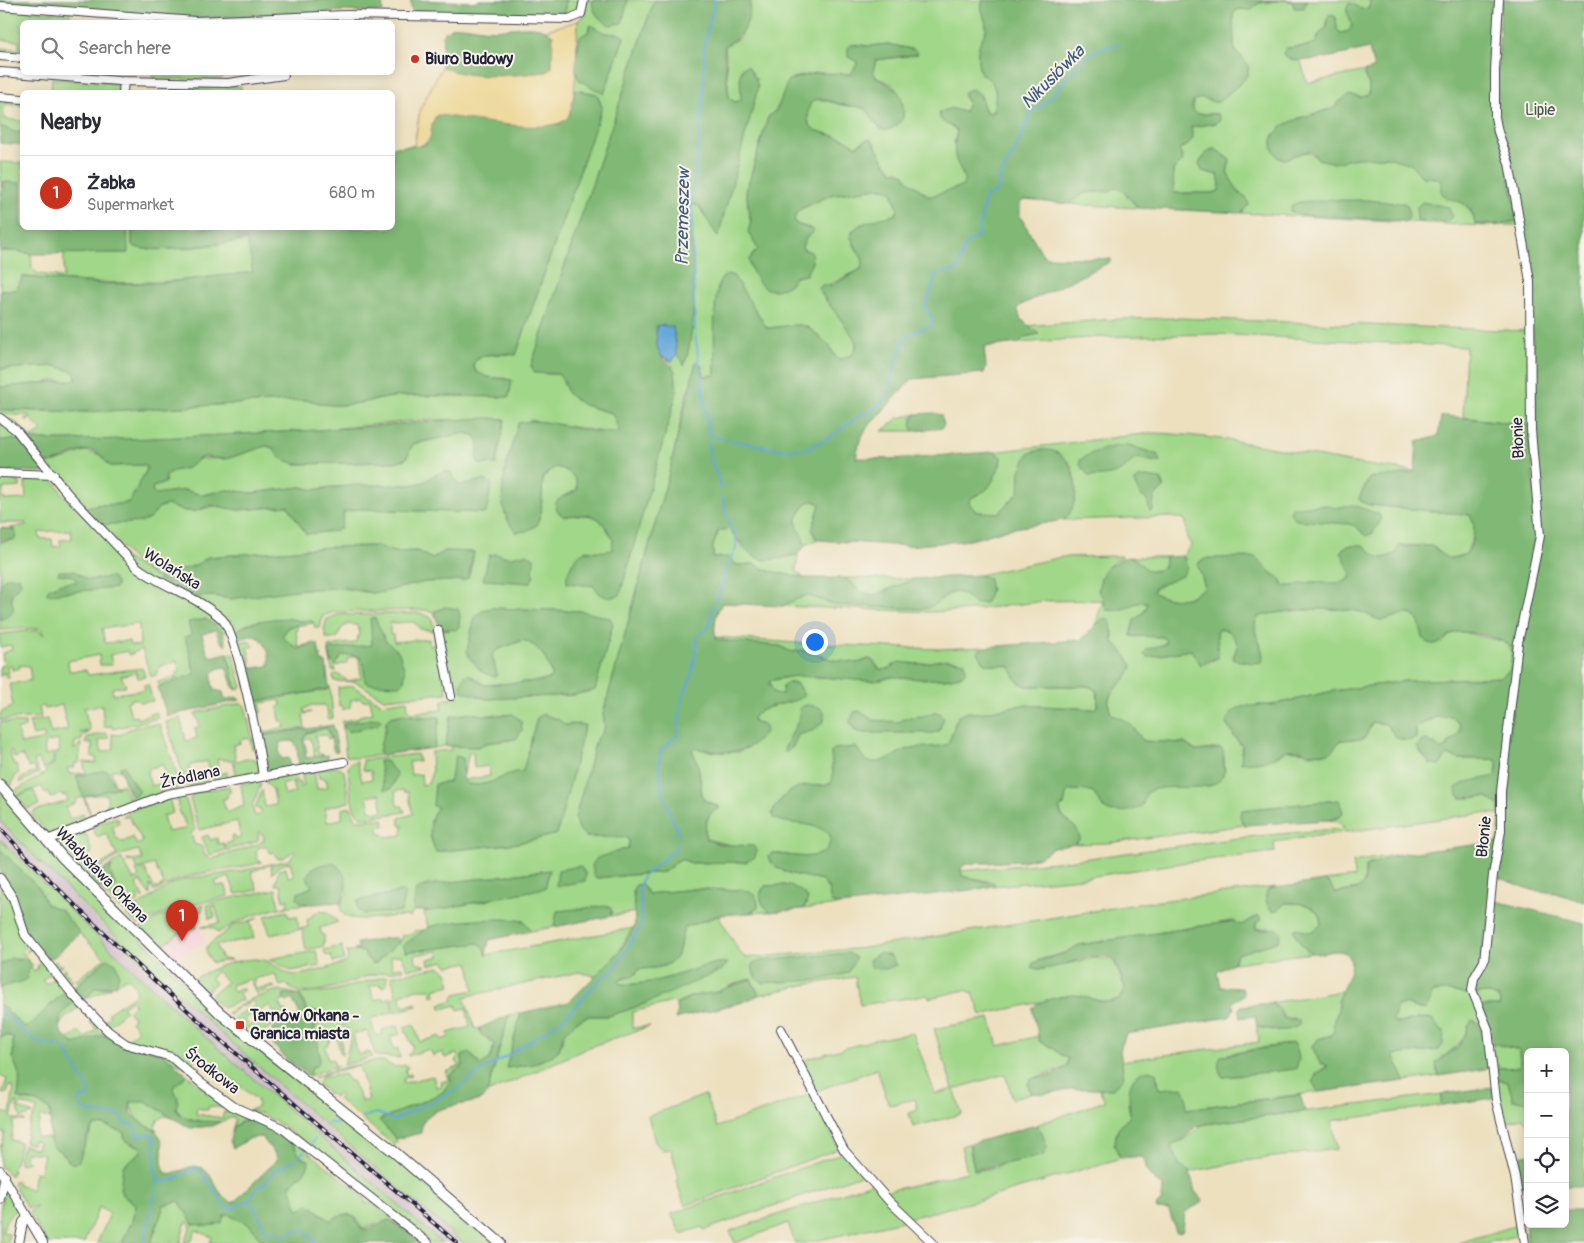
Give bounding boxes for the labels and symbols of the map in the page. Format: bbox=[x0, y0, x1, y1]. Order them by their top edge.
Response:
water label: Nikusiówka bbox=[1016, 39, 1091, 114]
place label: Biuro Budowy bbox=[425, 49, 513, 69]
marker: Biuro Budowy bbox=[409, 53, 421, 65]
park label: Lipie bbox=[1525, 100, 1555, 120]
water label: Przemeszew bbox=[671, 165, 695, 266]
street label: Błonie bbox=[1507, 417, 1529, 459]
street label: Wolańska bbox=[140, 544, 204, 594]
your location bbox=[802, 629, 828, 655]
street label: Źródlana bbox=[158, 761, 222, 793]
street label: Błonie bbox=[1472, 815, 1496, 859]
street label: Władysława Orkana bbox=[51, 823, 153, 927]
pin: 1 bbox=[166, 900, 198, 941]
place label: Tarnów Orkana - Granica miasta bbox=[249, 1006, 360, 1044]
marker: Tarnów Orkana - Granica miasta bbox=[234, 1019, 246, 1031]
street label: Środkowa bbox=[180, 1043, 244, 1099]

